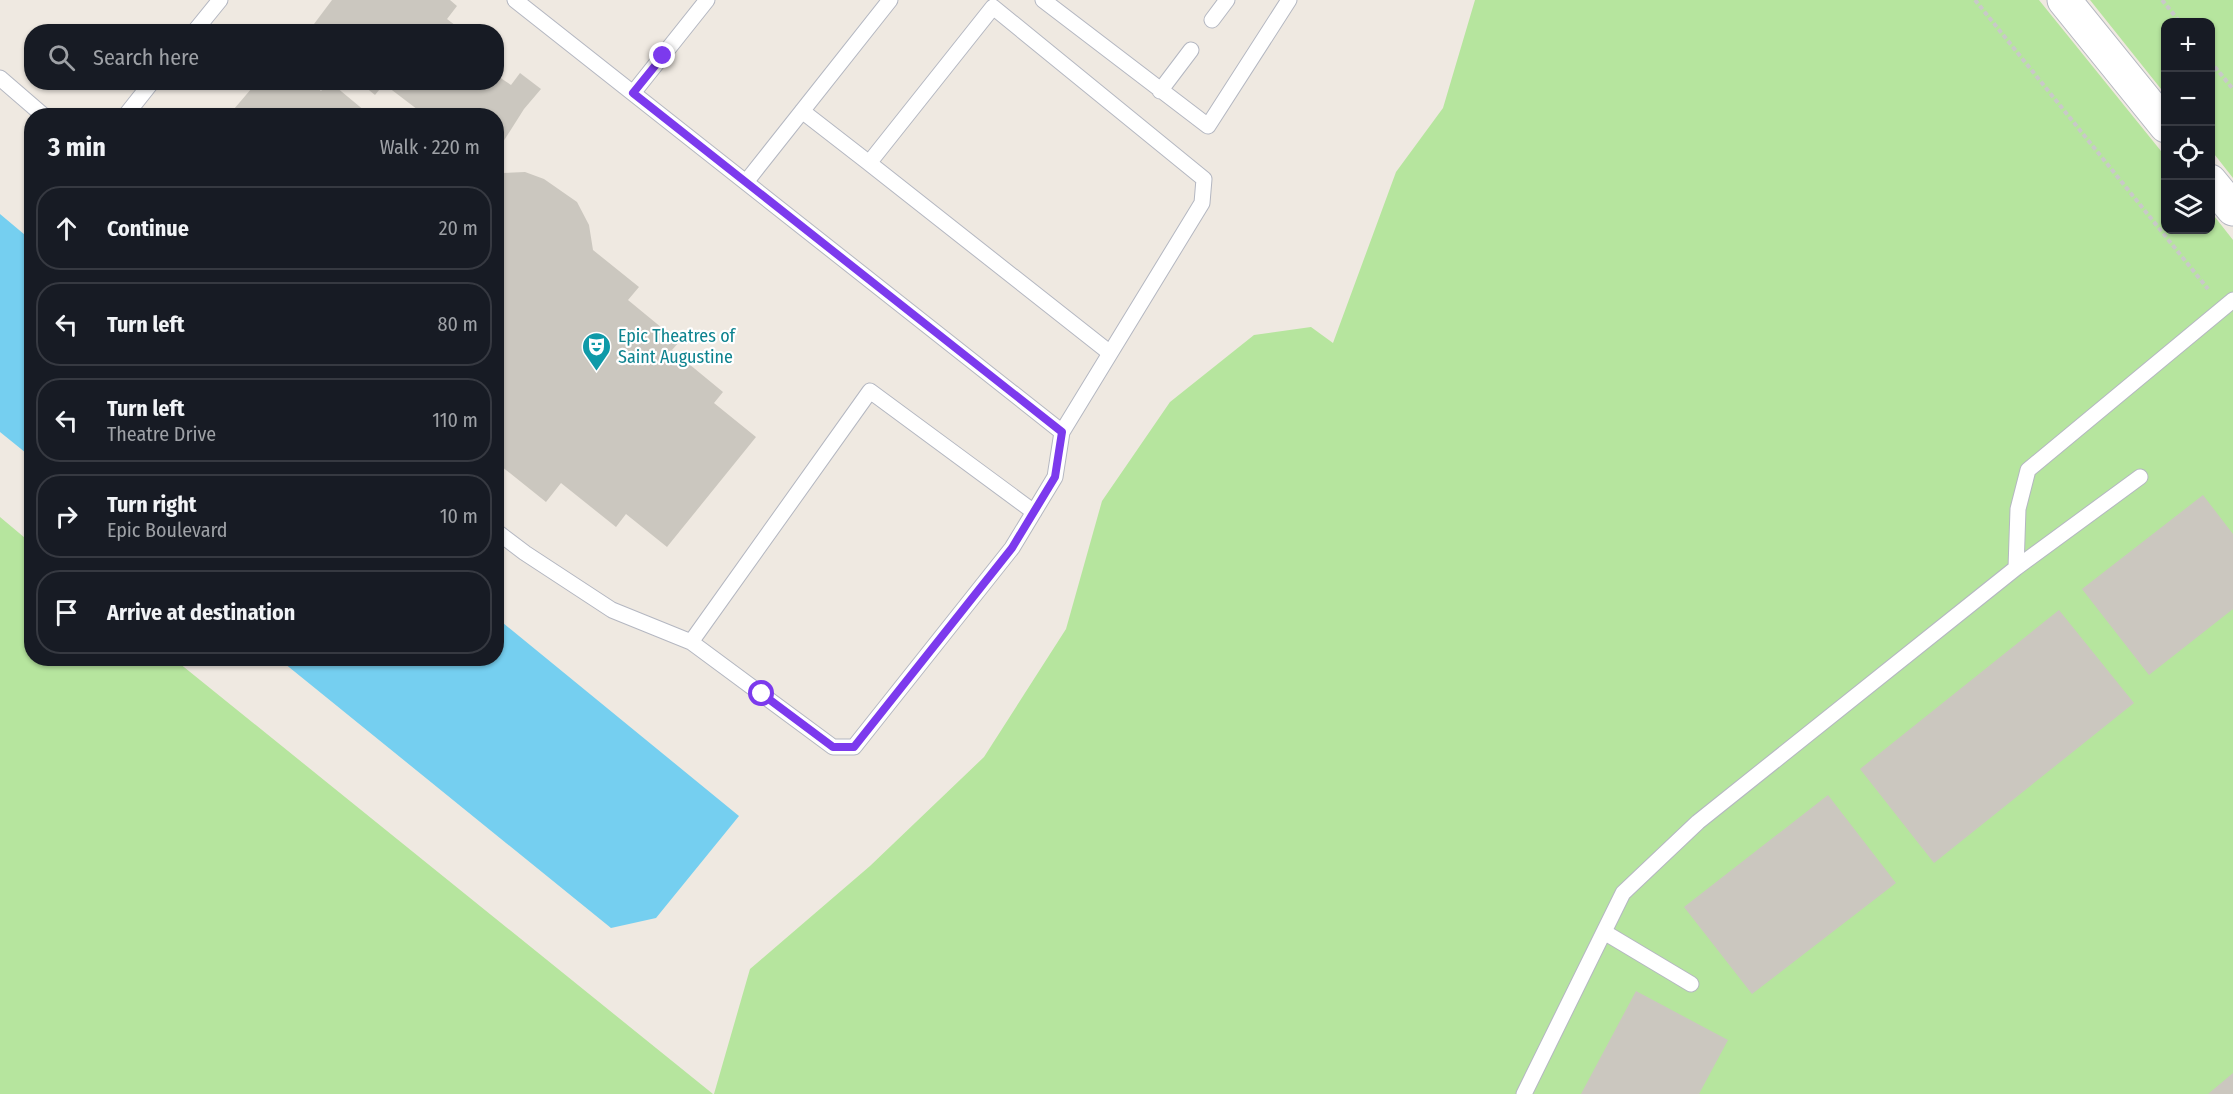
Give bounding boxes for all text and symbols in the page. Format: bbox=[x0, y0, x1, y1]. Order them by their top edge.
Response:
map controls bbox=[2161, 18, 2215, 234]
button: + bbox=[2161, 18, 2215, 72]
search box bbox=[24, 24, 504, 90]
icon: search bbox=[45, 41, 78, 74]
route end bbox=[649, 42, 675, 68]
text: Search here bbox=[93, 44, 199, 71]
button: − bbox=[2161, 72, 2215, 126]
button: locate bbox=[2161, 126, 2215, 180]
text: 3 min bbox=[48, 132, 106, 163]
text: Walk · 220 m bbox=[380, 135, 480, 159]
button: layers bbox=[2161, 180, 2215, 234]
icon: ahead bbox=[50, 212, 83, 245]
text: Continue bbox=[107, 215, 189, 242]
text: 20 m bbox=[439, 216, 478, 240]
icon: left bbox=[50, 308, 83, 341]
text: Turn left bbox=[107, 311, 185, 338]
text: 80 m bbox=[438, 312, 478, 336]
place label: Epic Theatres of Saint Augustine bbox=[618, 325, 737, 368]
theatre icon: Epic Theatres of Saint Augustine bbox=[581, 330, 613, 372]
text: Turn left bbox=[107, 395, 185, 422]
icon: left bbox=[50, 404, 83, 437]
text: 110 m bbox=[432, 408, 478, 432]
text: Theatre Drive bbox=[107, 422, 216, 446]
text: Turn right bbox=[107, 491, 196, 518]
icon: right bbox=[50, 500, 83, 533]
text: 10 m bbox=[440, 504, 478, 528]
text: Epic Boulevard bbox=[107, 518, 228, 542]
icon: arrive bbox=[50, 596, 83, 629]
text: Arrive at destination bbox=[107, 599, 295, 626]
route start bbox=[748, 680, 774, 706]

